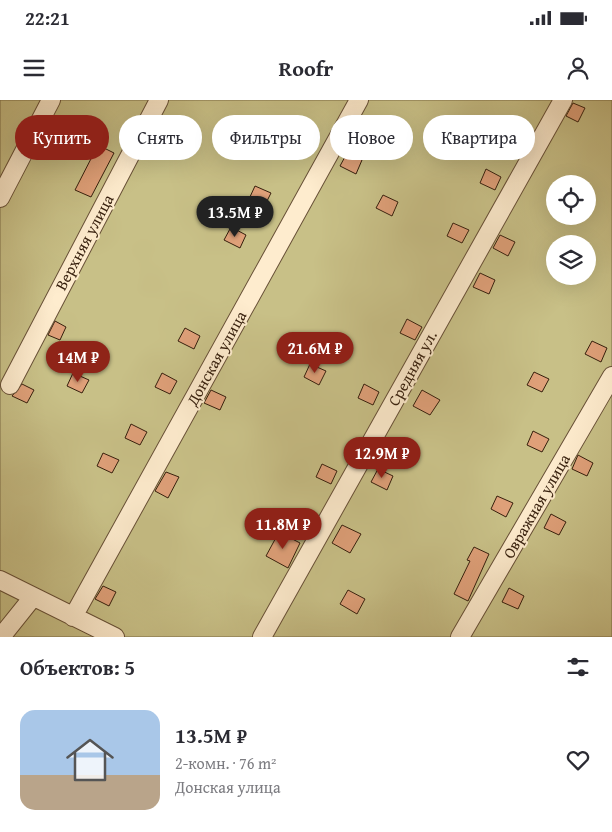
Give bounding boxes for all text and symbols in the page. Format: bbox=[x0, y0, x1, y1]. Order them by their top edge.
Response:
text: 22:21 bbox=[25, 4, 70, 32]
text: Roofr bbox=[279, 52, 333, 84]
icon: menu bbox=[20, 54, 48, 82]
icon: person bbox=[564, 54, 592, 82]
chip: Купить bbox=[15, 115, 109, 160]
chip: Снять bbox=[119, 115, 202, 160]
chip: Фильтры bbox=[212, 115, 320, 160]
chip: Новое bbox=[330, 115, 413, 160]
chip: Квартира bbox=[423, 115, 535, 160]
map controls bbox=[546, 175, 596, 285]
button: locate bbox=[546, 175, 596, 225]
street label: Верхняя улица bbox=[49, 189, 120, 294]
pin: 13.5M ₽ bbox=[189, 196, 281, 238]
text: 13.5M ₽ bbox=[208, 200, 262, 224]
button: layers bbox=[546, 235, 596, 285]
street label: Донская улица bbox=[179, 306, 252, 411]
street label: Средняя ул. bbox=[381, 326, 443, 410]
pin: 21.6M ₽ bbox=[269, 332, 361, 374]
text: 21.6M ₽ bbox=[288, 336, 342, 360]
pin: 14M ₽ bbox=[43, 340, 113, 383]
text: 14M ₽ bbox=[57, 345, 99, 369]
pin: 12.9M ₽ bbox=[336, 436, 428, 479]
text: 12.9M ₽ bbox=[355, 441, 409, 465]
street label: Овражная улица bbox=[496, 449, 576, 563]
pin: 11.8M ₽ bbox=[237, 508, 329, 550]
text: 11.8M ₽ bbox=[256, 512, 310, 536]
text: Объектов: 5 bbox=[20, 652, 135, 683]
icon: filters bbox=[564, 653, 592, 681]
text: 13.5M ₽ bbox=[175, 720, 247, 751]
icon: home bbox=[60, 730, 120, 790]
icon: heart bbox=[564, 746, 592, 774]
text: 2-комн. · 76 m² bbox=[175, 751, 276, 775]
text: Донская улица bbox=[175, 775, 281, 799]

